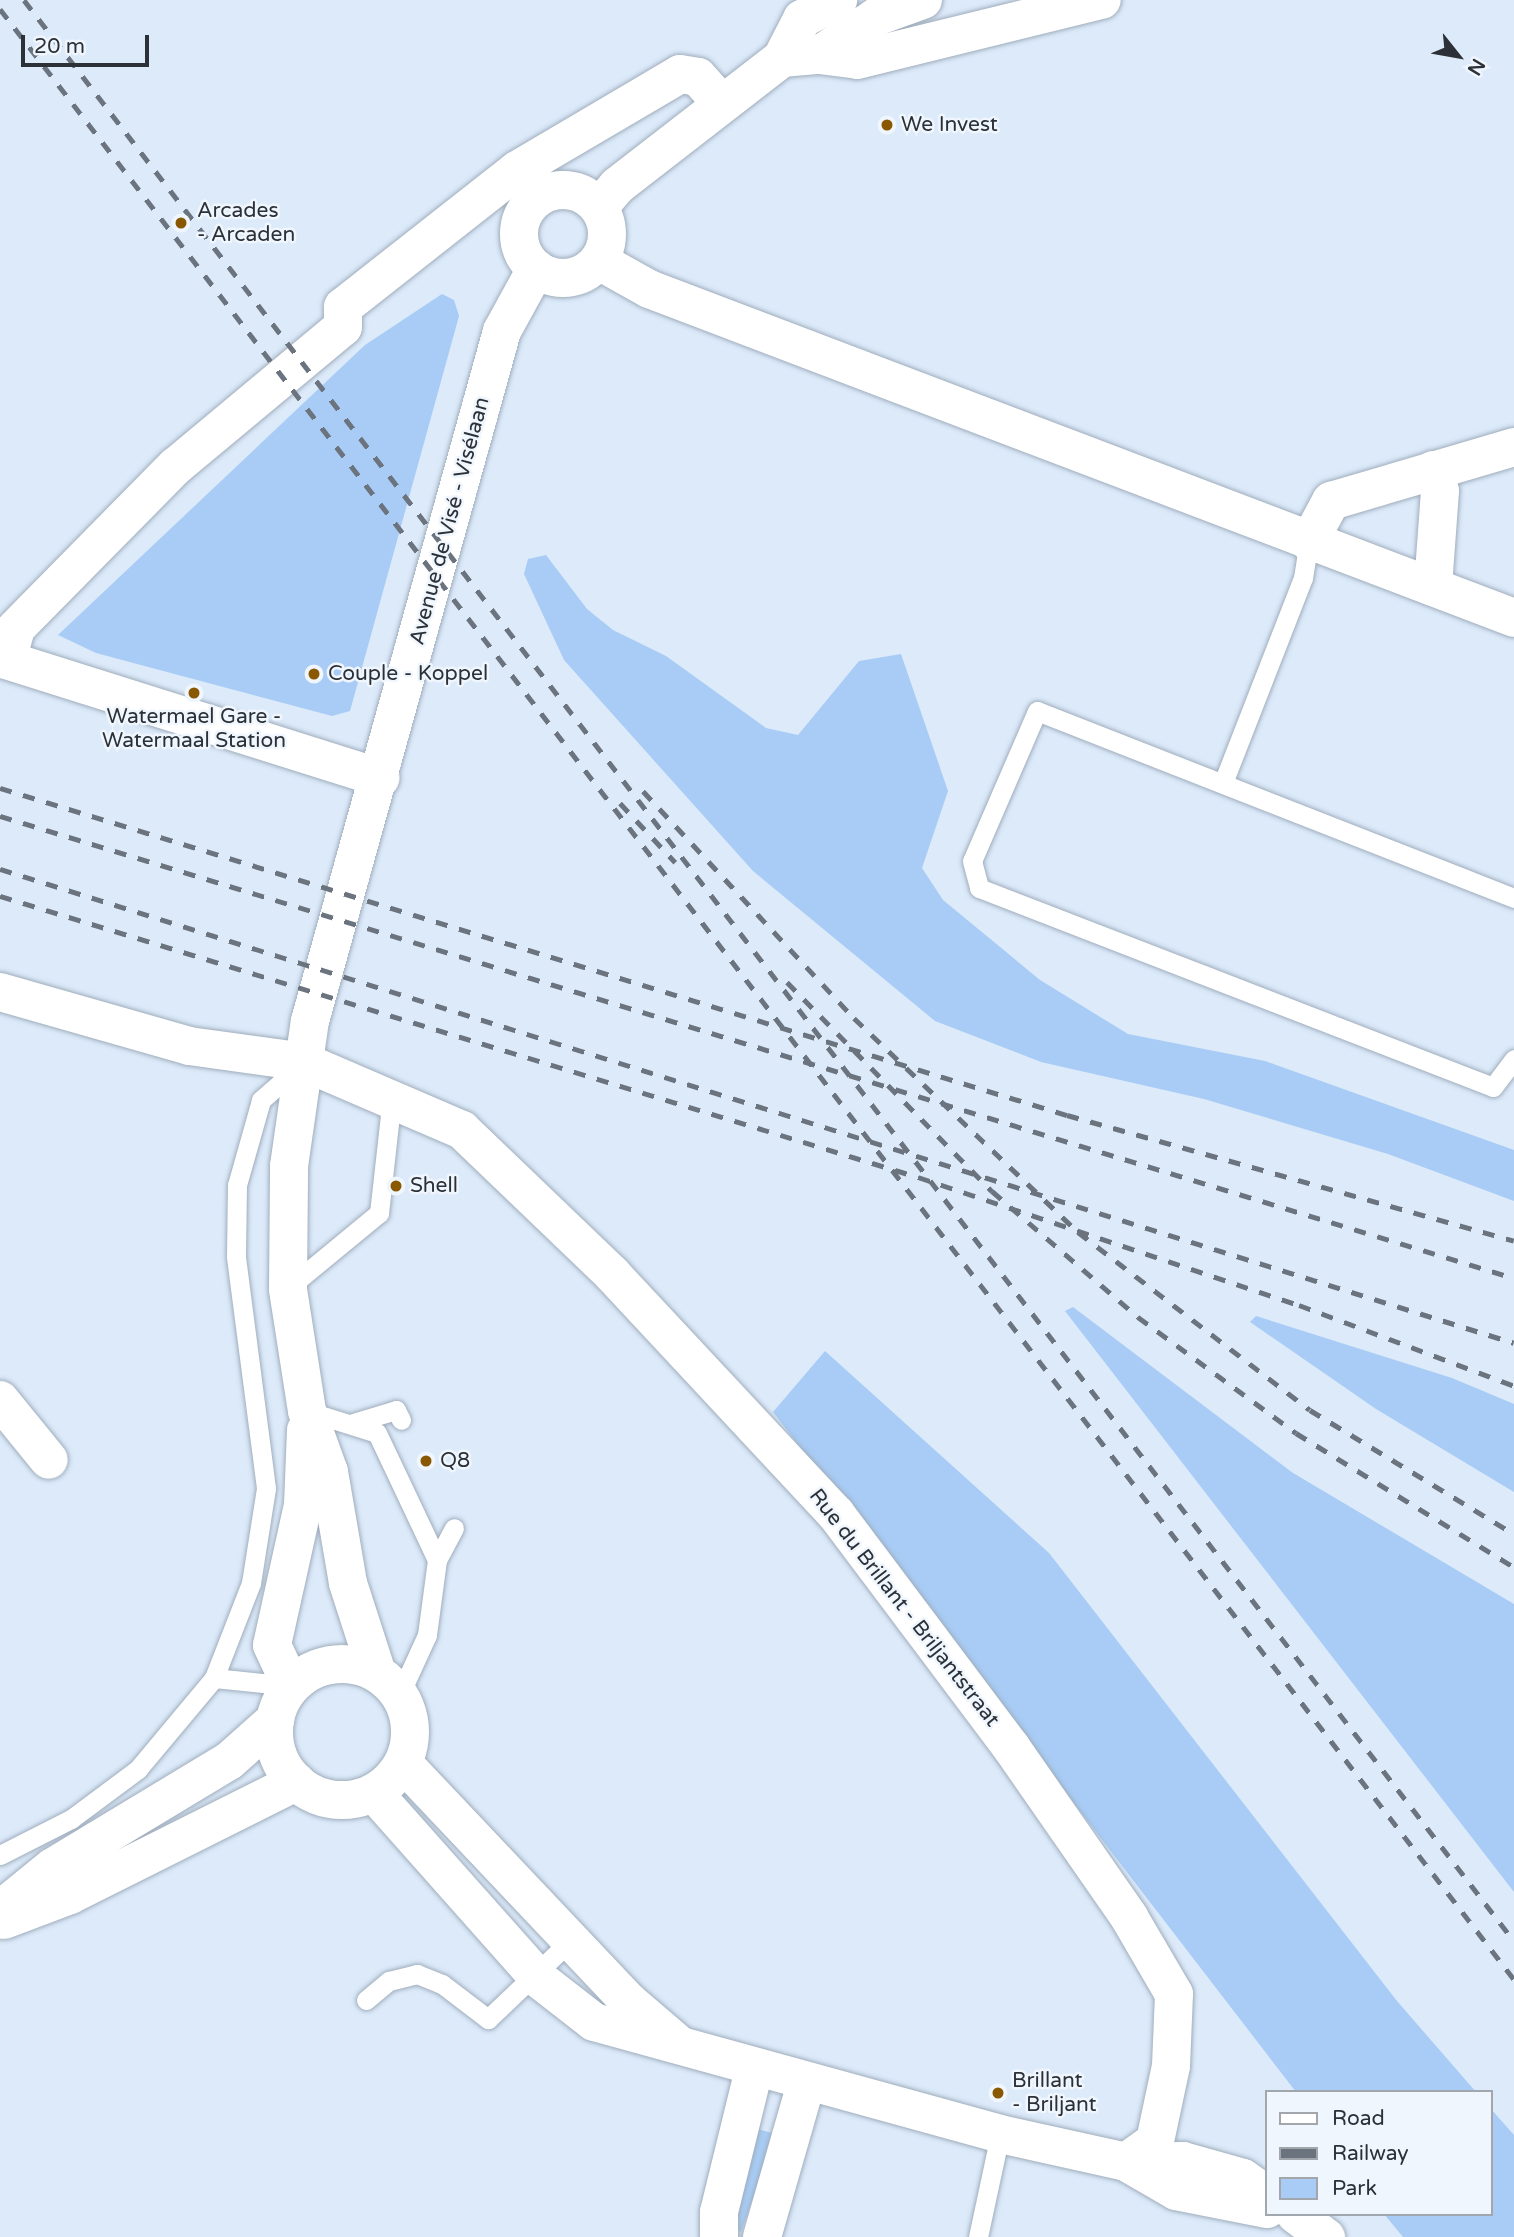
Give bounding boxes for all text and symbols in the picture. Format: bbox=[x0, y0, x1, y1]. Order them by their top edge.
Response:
scale bar bbox=[24, 21, 152, 65]
north arrow bbox=[1423, 21, 1493, 91]
text: 20 m bbox=[34, 34, 85, 59]
text: N bbox=[1463, 55, 1489, 79]
place label: We Invest bbox=[901, 112, 998, 138]
marker: We Invest bbox=[879, 117, 895, 133]
place label: Arcades - Arcaden bbox=[197, 198, 295, 248]
marker: Arcades - Arcaden bbox=[171, 213, 191, 233]
street label: Avenue de Visé - Visélaan bbox=[405, 394, 495, 648]
place label: Couple - Koppel bbox=[328, 661, 488, 687]
marker: Couple - Koppel bbox=[306, 666, 322, 682]
marker: Watermael Gare - Watermaal Station bbox=[186, 685, 202, 701]
place label: Watermael Gare - Watermaal Station bbox=[102, 704, 286, 754]
place label: Shell bbox=[410, 1173, 458, 1199]
marker: Shell bbox=[388, 1178, 404, 1194]
place label: Q8 bbox=[440, 1448, 470, 1474]
marker: Q8 bbox=[418, 1453, 434, 1469]
street label: Rue du Brillant - Briljantstraat bbox=[803, 1484, 1005, 1732]
place label: Brillant - Briljant bbox=[1012, 2068, 1097, 2118]
marker: Brillant - Briljant bbox=[990, 2085, 1006, 2101]
legend bbox=[1266, 2090, 1493, 2216]
text: Road bbox=[1332, 2106, 1385, 2131]
text: Railway bbox=[1332, 2141, 1409, 2166]
text: Park bbox=[1332, 2176, 1377, 2201]

